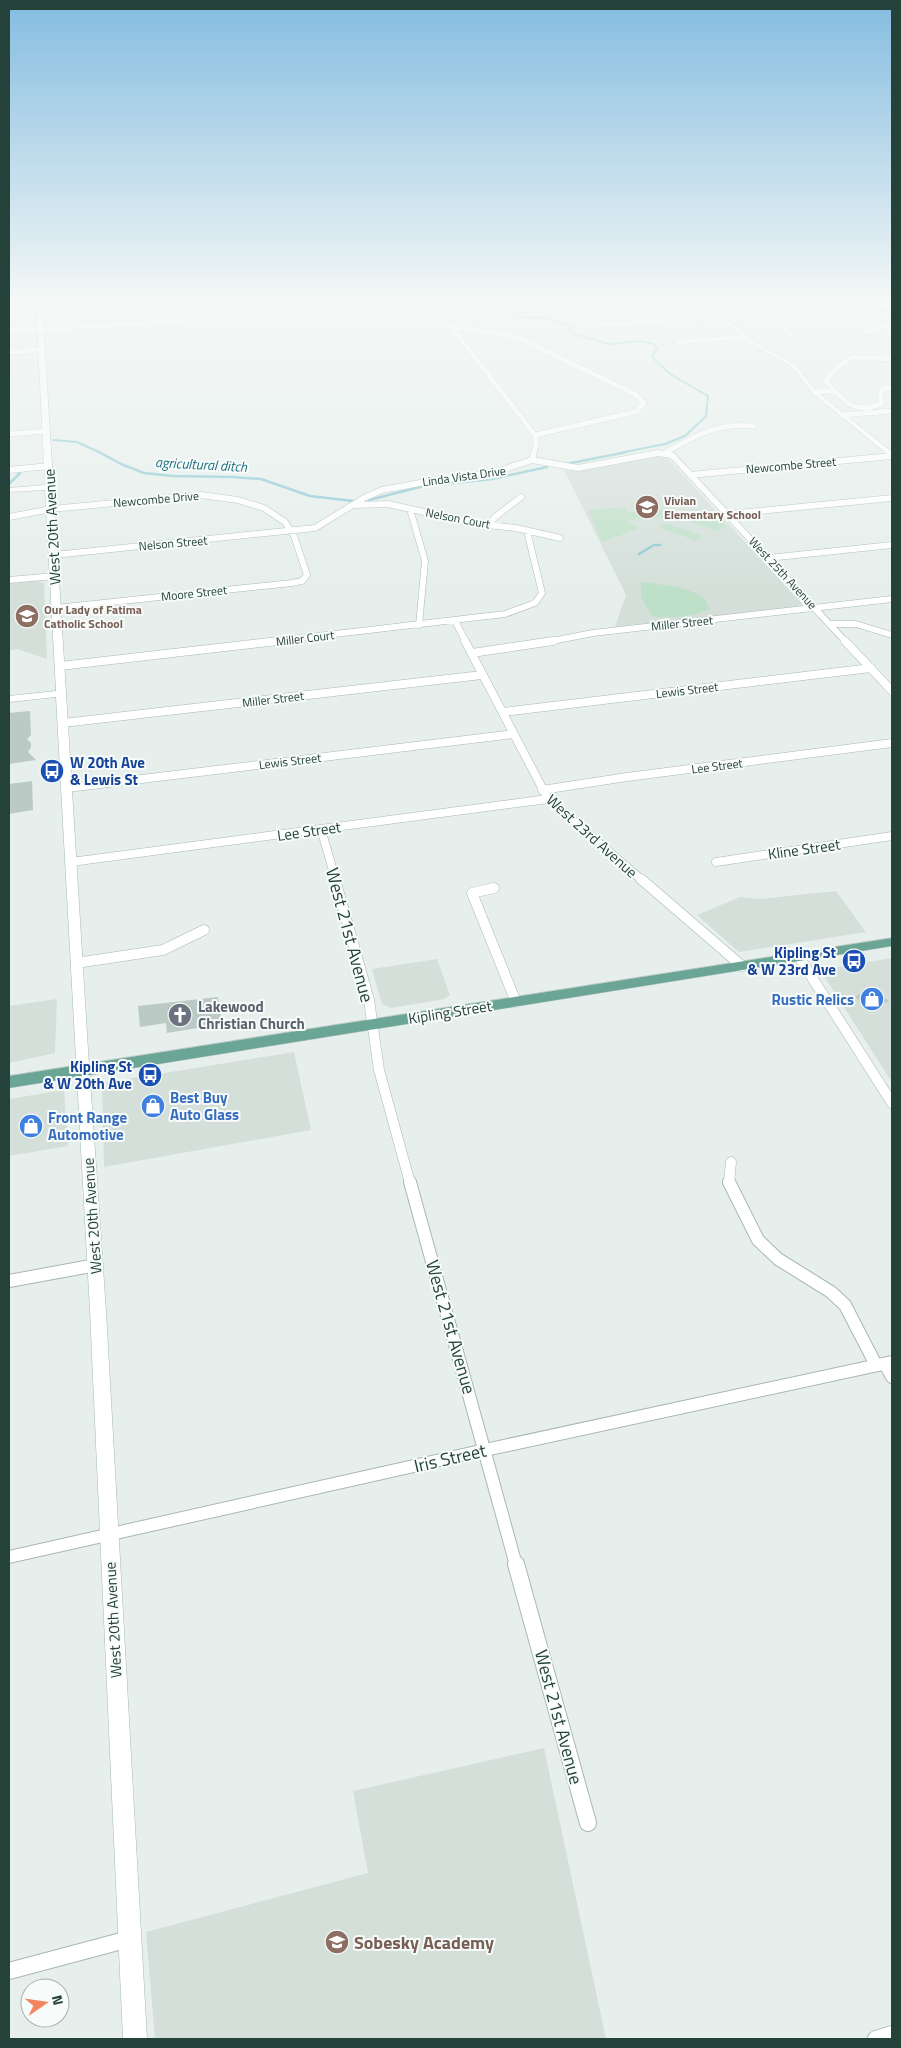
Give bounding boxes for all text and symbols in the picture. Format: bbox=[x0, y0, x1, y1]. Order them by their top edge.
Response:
water label: agricultural ditch bbox=[154, 451, 249, 477]
street label: Newcombe Street bbox=[745, 452, 838, 478]
street label: Linda Vista Drive bbox=[421, 461, 507, 491]
street label: West 20th Avenue bbox=[37, 468, 67, 586]
street label: Newcombe Drive bbox=[112, 486, 200, 512]
place label: Vivian Elementary School bbox=[664, 491, 761, 524]
school or university icon: Vivian Elementary School bbox=[634, 494, 660, 520]
street label: Nelson Court bbox=[424, 502, 493, 534]
street label: Nelson Street bbox=[138, 530, 209, 555]
street label: West 25th Avenue bbox=[744, 532, 822, 614]
street label: Moore Street bbox=[160, 580, 229, 606]
place label: Our Lady of Fatima Catholic School bbox=[44, 600, 142, 633]
school or university icon: Our Lady of Fatima Catholic School bbox=[14, 603, 40, 629]
street label: Miller Street bbox=[650, 610, 715, 636]
street label: Miller Court bbox=[275, 625, 336, 651]
street label: Lewis Street bbox=[655, 677, 720, 703]
street label: Miller Street bbox=[241, 686, 306, 712]
street label: Lewis Street bbox=[258, 748, 323, 774]
place label: W 20th Ave & Lewis St bbox=[70, 751, 145, 791]
street label: Lee Street bbox=[690, 753, 744, 779]
bus stop icon: W 20th Ave & Lewis St bbox=[39, 758, 65, 784]
street label: West 23rd Avenue bbox=[541, 789, 643, 883]
street label: Lee Street bbox=[276, 815, 343, 847]
street label: Kline Street bbox=[766, 832, 842, 865]
street label: West 21st Avenue bbox=[319, 865, 381, 1005]
place label: Kipling St & W 23rd Ave bbox=[747, 941, 837, 981]
bus stop icon: Kipling St & W 23rd Ave bbox=[841, 948, 867, 974]
shop icon: Rustic Relics bbox=[859, 986, 885, 1012]
place label: Rustic Relics bbox=[771, 988, 854, 1011]
street label: Kipling Street bbox=[407, 994, 494, 1030]
place label: Lakewood Christian Church bbox=[198, 995, 305, 1035]
church icon: Lakewood Christian Church bbox=[167, 1002, 193, 1028]
place label: Kipling St & W 20th Ave bbox=[43, 1055, 133, 1095]
bus stop icon: Kipling St & W 20th Ave bbox=[137, 1062, 163, 1088]
place label: Best Buy Auto Glass bbox=[170, 1086, 239, 1126]
shop icon: Best Buy Auto Glass bbox=[140, 1093, 166, 1119]
place label: Front Range Automotive bbox=[48, 1106, 128, 1146]
shop icon: Front Range Automotive bbox=[18, 1113, 44, 1139]
street label: West 20th Avenue bbox=[76, 1157, 108, 1275]
street label: West 21st Avenue bbox=[419, 1257, 483, 1397]
street label: Iris Street bbox=[411, 1436, 489, 1479]
street label: West 20th Avenue bbox=[98, 1561, 128, 1679]
street label: West 21st Avenue bbox=[528, 1647, 590, 1787]
school or university icon: Sobesky Academy bbox=[324, 1929, 350, 1955]
place label: Sobesky Academy bbox=[354, 1929, 494, 1956]
north arrow bbox=[20, 1978, 70, 2028]
text: N bbox=[47, 1993, 69, 2007]

